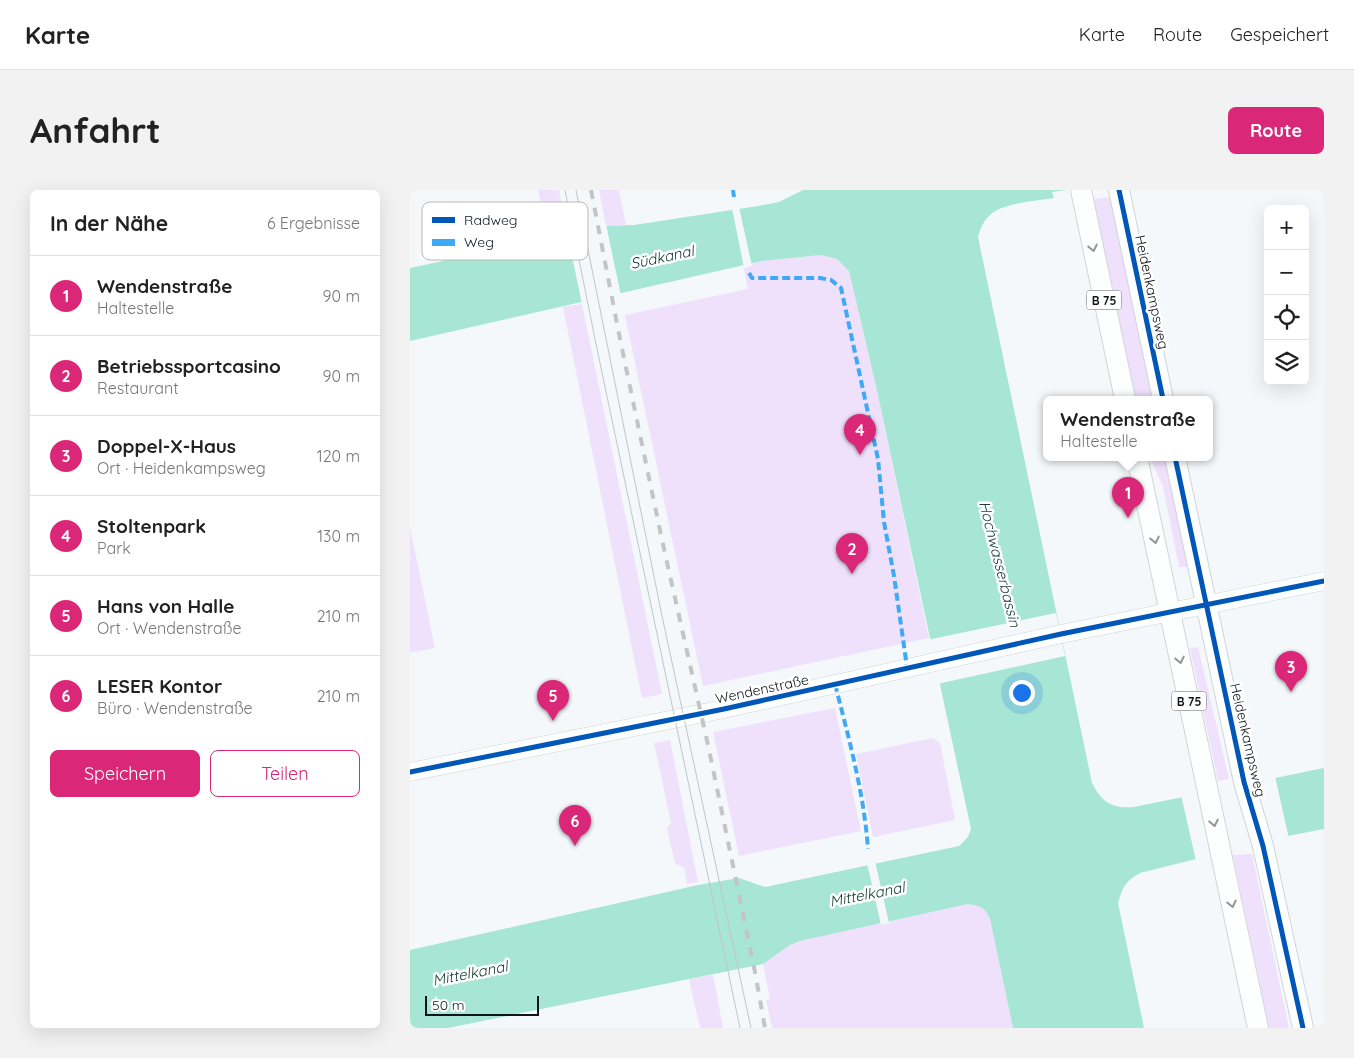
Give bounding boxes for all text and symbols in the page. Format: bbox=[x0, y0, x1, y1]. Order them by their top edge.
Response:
text: Karte bbox=[25, 20, 90, 50]
text: Karte bbox=[1079, 23, 1125, 46]
text: Route bbox=[1153, 23, 1202, 46]
text: Gespeichert bbox=[1230, 23, 1329, 46]
button: Route bbox=[1228, 107, 1324, 154]
text: Anfahrt bbox=[30, 108, 161, 152]
legend bbox=[422, 202, 588, 260]
map controls bbox=[1264, 205, 1309, 385]
button: + bbox=[1264, 205, 1309, 250]
text: In der Nähe bbox=[50, 210, 168, 236]
text: Radweg bbox=[464, 211, 518, 229]
text: 6 Ergebnisse bbox=[267, 213, 360, 233]
text: Weg bbox=[464, 233, 494, 251]
street label: Heidenkampsweg bbox=[1131, 233, 1173, 351]
water label: Südkanal bbox=[629, 241, 697, 273]
one-way arrow bbox=[1087, 244, 1098, 253]
button: − bbox=[1264, 250, 1309, 295]
text: Wendenstraße bbox=[97, 274, 232, 298]
text: 1 bbox=[63, 286, 69, 306]
text: 90 m bbox=[323, 286, 360, 306]
road number: B 75 bbox=[1086, 290, 1122, 310]
button: locate bbox=[1264, 295, 1309, 340]
text: Haltestelle bbox=[97, 298, 174, 318]
button: layers bbox=[1264, 340, 1309, 385]
text: Betriebssportcasino bbox=[97, 354, 281, 378]
text: 2 bbox=[61, 366, 71, 386]
text: 90 m bbox=[323, 366, 360, 386]
text: Restaurant bbox=[97, 378, 179, 398]
popup bbox=[1043, 396, 1213, 461]
text: Wendenstraße bbox=[1060, 407, 1196, 431]
pin: 4 bbox=[844, 414, 876, 455]
text: Haltestelle bbox=[1060, 431, 1138, 451]
text: Doppel-X-Haus bbox=[97, 434, 236, 458]
text: 3 bbox=[62, 446, 70, 466]
text: 120 m bbox=[317, 446, 360, 466]
text: Ort · Heidenkampsweg bbox=[97, 458, 266, 478]
pin: 1 bbox=[1112, 477, 1144, 518]
water label: Hochwasserbassin bbox=[975, 499, 1025, 629]
text: Stoltenpark bbox=[97, 514, 206, 538]
text: 4 bbox=[61, 526, 71, 546]
text: 130 m bbox=[317, 526, 360, 546]
pin: 2 bbox=[836, 533, 868, 574]
one-way arrow bbox=[1149, 535, 1159, 544]
text: Park bbox=[97, 538, 131, 558]
text: Hans von Halle bbox=[97, 594, 234, 618]
text: 5 bbox=[61, 606, 71, 626]
text: 210 m bbox=[317, 606, 360, 626]
text: Ort · Wendenstraße bbox=[97, 618, 242, 638]
pin: 3 bbox=[1275, 651, 1307, 692]
one-way arrow bbox=[1174, 656, 1185, 665]
street label: Wendenstraße bbox=[714, 670, 811, 708]
text: LESER Kontor bbox=[97, 674, 222, 698]
pin: 5 bbox=[537, 680, 569, 721]
your location bbox=[1009, 680, 1035, 706]
street label: Heidenkampsweg bbox=[1226, 681, 1270, 799]
text: 6 bbox=[62, 686, 70, 706]
text: 210 m bbox=[317, 686, 360, 706]
road number: B 75 bbox=[1172, 692, 1206, 710]
text: Büro · Wendenstraße bbox=[97, 698, 253, 718]
button: Speichern bbox=[50, 750, 200, 797]
button: Teilen bbox=[210, 750, 360, 797]
pin: 6 bbox=[559, 805, 591, 846]
one-way arrow bbox=[1209, 818, 1219, 827]
water label: Mittelkanal bbox=[828, 877, 908, 911]
one-way arrow bbox=[1226, 899, 1236, 908]
water label: Mittelkanal bbox=[431, 956, 511, 990]
scale bar bbox=[425, 993, 539, 1016]
text: 50 m bbox=[432, 996, 465, 1014]

